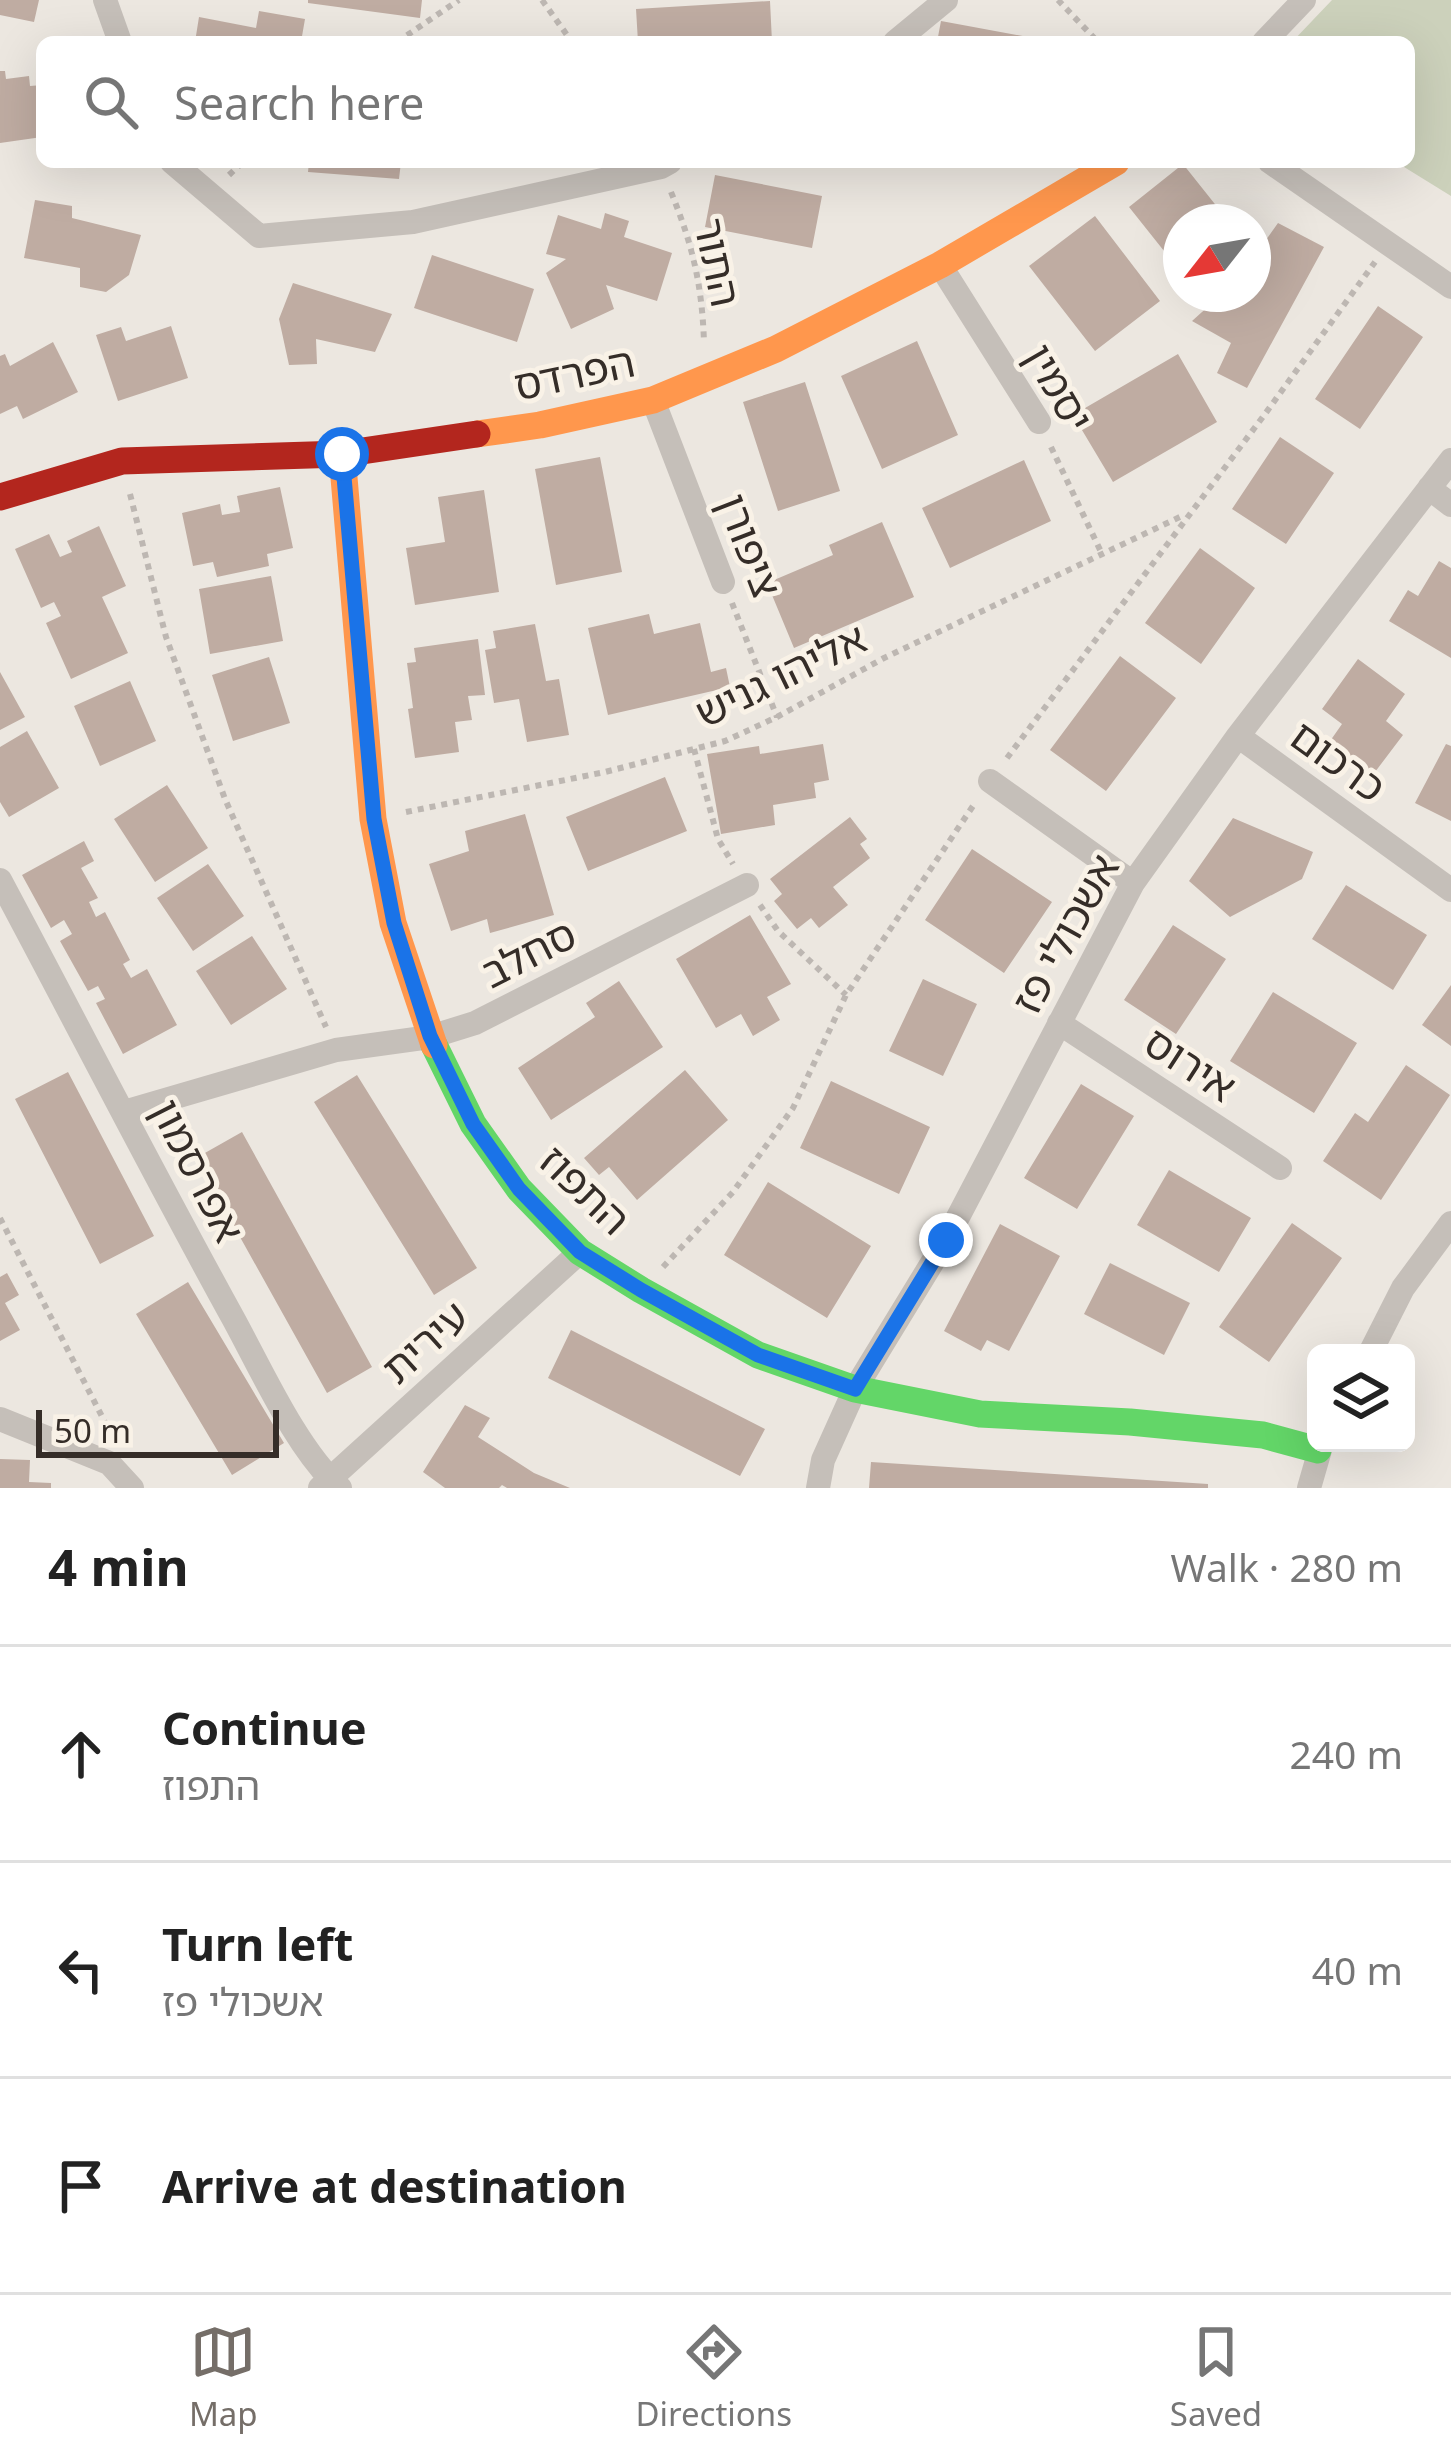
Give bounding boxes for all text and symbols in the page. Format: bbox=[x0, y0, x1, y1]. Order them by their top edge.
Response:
search box bbox=[36, 36, 1415, 168]
icon: search bbox=[78, 69, 144, 135]
text: Search here bbox=[174, 72, 424, 133]
north arrow bbox=[1163, 204, 1271, 312]
street label: התור bbox=[682, 212, 756, 312]
street label: הפרדס bbox=[508, 331, 640, 413]
street label: יסמין bbox=[1012, 332, 1108, 442]
route start bbox=[315, 427, 369, 481]
street label: ציפורן bbox=[705, 485, 797, 605]
street label: אליהו גניש bbox=[685, 608, 875, 740]
street label: כרכום bbox=[1280, 706, 1398, 814]
street label: אשכולי פז bbox=[997, 843, 1131, 1023]
street label: סחלב bbox=[471, 904, 585, 1000]
street label: אירוס bbox=[1134, 1012, 1248, 1114]
street label: אפרסמון bbox=[139, 1089, 259, 1251]
street label: התפוז bbox=[528, 1132, 644, 1246]
route end bbox=[919, 1213, 973, 1267]
street label: עירית bbox=[368, 1287, 480, 1395]
map controls bbox=[1307, 1344, 1415, 1452]
button: layers bbox=[1307, 1344, 1415, 1452]
scale bar bbox=[36, 1404, 279, 1457]
text: 50 m bbox=[54, 1408, 131, 1453]
text: 4 min bbox=[48, 1531, 189, 1601]
text: Walk · 280 m bbox=[1170, 1540, 1403, 1593]
text: Continue bbox=[162, 1697, 367, 1758]
icon: ahead bbox=[48, 1721, 114, 1787]
text: 240 m bbox=[1289, 1727, 1403, 1780]
text: התפוז bbox=[162, 1758, 260, 1811]
text: Turn left bbox=[162, 1913, 353, 1974]
icon: left bbox=[48, 1937, 114, 2003]
text: 40 m bbox=[1312, 1943, 1403, 1996]
text: אשכולי פז bbox=[162, 1974, 324, 2027]
icon: arrive bbox=[48, 2153, 114, 2219]
text: Arrive at destination bbox=[162, 2155, 627, 2216]
tab: Map bbox=[189, 2319, 258, 2436]
tab: Directions bbox=[635, 2319, 792, 2436]
tab: Saved bbox=[1170, 2319, 1262, 2436]

